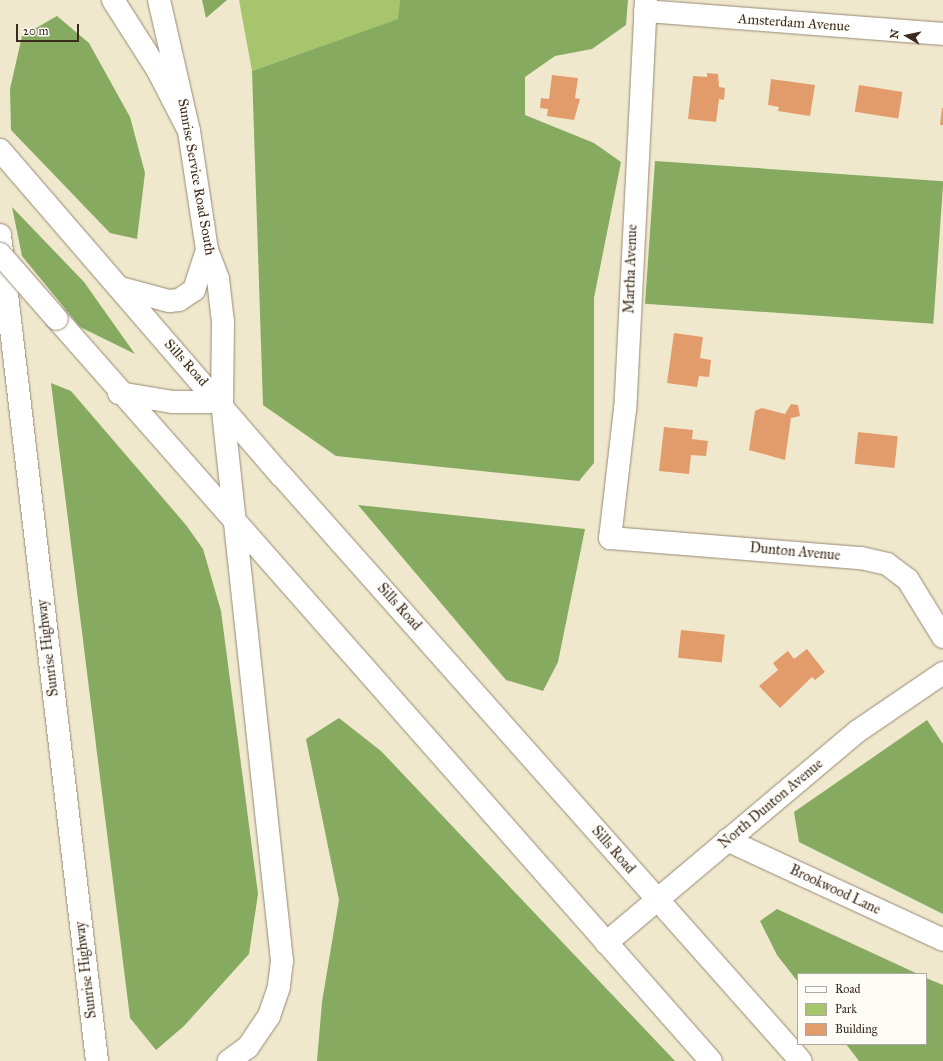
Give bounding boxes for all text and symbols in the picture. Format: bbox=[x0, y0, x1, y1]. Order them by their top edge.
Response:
street label: Amsterdam Avenue bbox=[738, 11, 850, 35]
scale bar bbox=[18, 16, 81, 42]
north arrow bbox=[887, 16, 927, 56]
text: 20 m bbox=[23, 24, 49, 38]
text: N bbox=[888, 28, 902, 40]
street label: Sunrise Service Road South bbox=[174, 97, 218, 257]
street label: Martha Avenue bbox=[621, 224, 641, 314]
street label: Sills Road bbox=[161, 336, 211, 390]
street label: Dunton Avenue bbox=[749, 540, 841, 564]
street label: Sills Road bbox=[374, 580, 424, 634]
street label: Sunrise Highway bbox=[34, 598, 62, 698]
street label: North Dunton Avenue bbox=[716, 756, 826, 852]
street label: Sills Road bbox=[588, 823, 638, 877]
street label: Brookwood Lane bbox=[787, 862, 883, 918]
street label: Sunrise Highway bbox=[72, 920, 100, 1020]
legend bbox=[797, 973, 927, 1045]
text: Road bbox=[835, 982, 861, 996]
text: Park bbox=[835, 1002, 857, 1016]
text: Building bbox=[835, 1022, 877, 1036]

